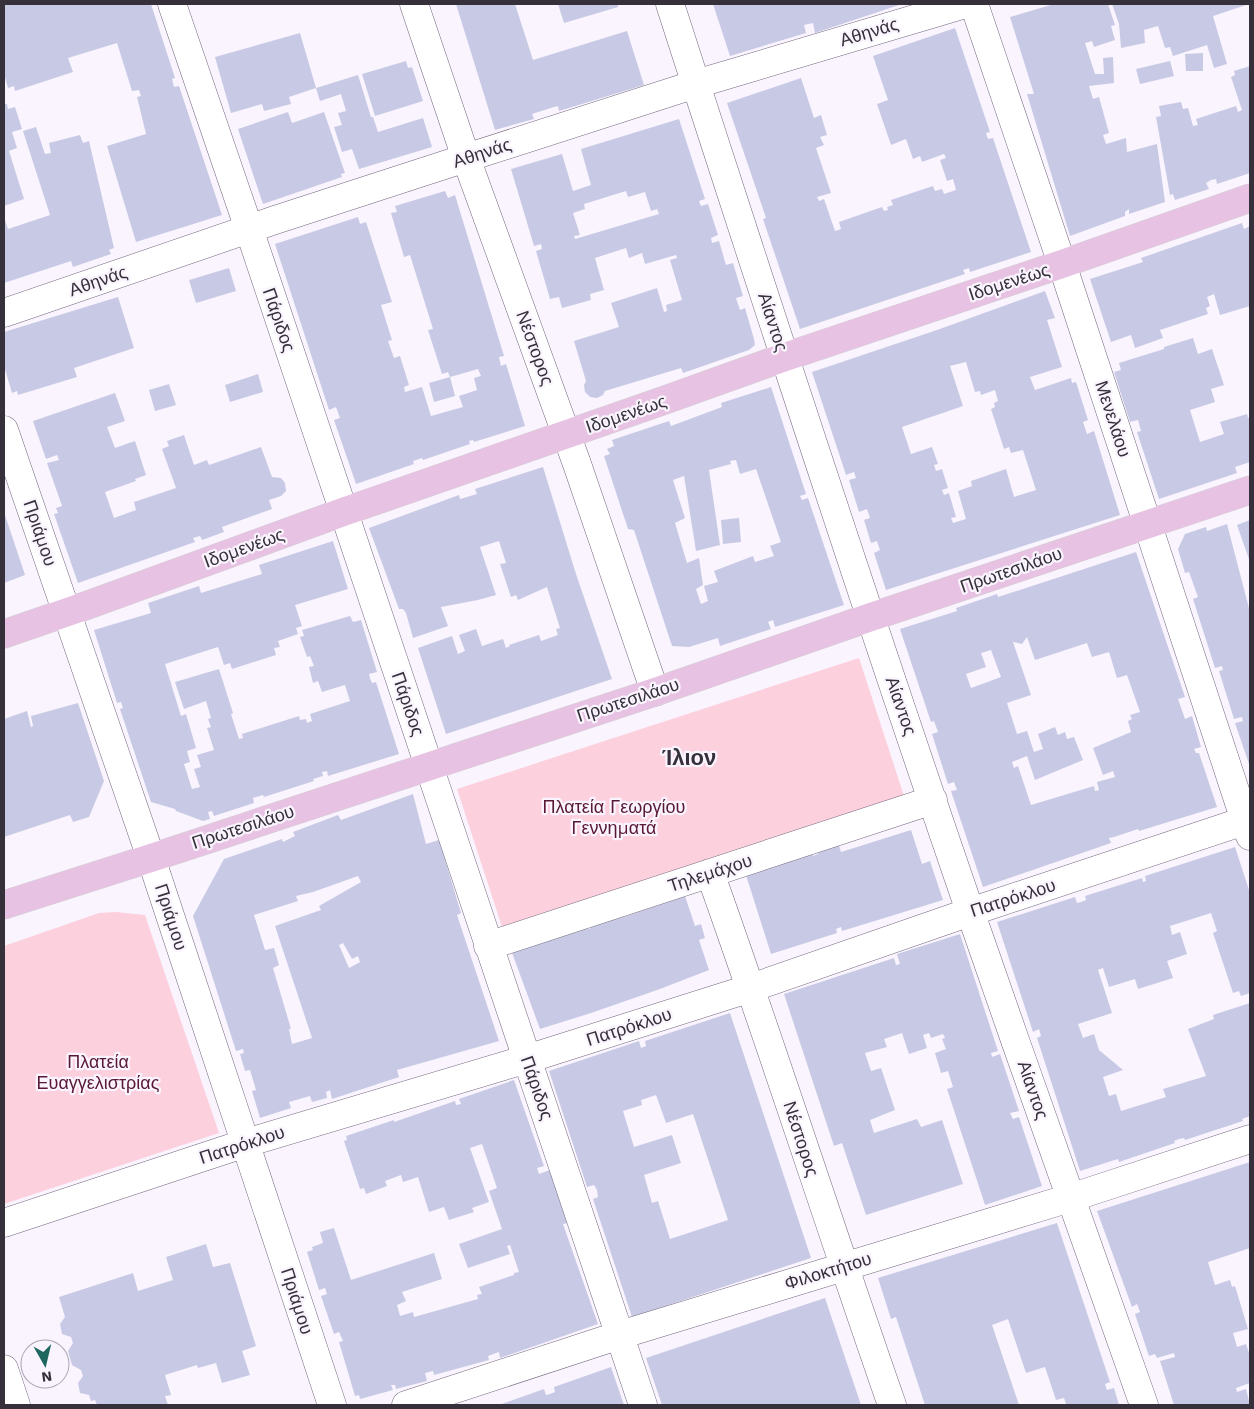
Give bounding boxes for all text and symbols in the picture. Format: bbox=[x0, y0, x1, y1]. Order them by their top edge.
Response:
street label: Αθηνάς bbox=[837, 13, 901, 50]
street label: Αθηνάς bbox=[450, 133, 514, 172]
street label: Ιδομενέως bbox=[966, 258, 1052, 304]
street label: Αθηνάς bbox=[66, 261, 130, 300]
street label: Πάριδος bbox=[259, 285, 300, 355]
street label: Αίαντος bbox=[754, 290, 793, 354]
street label: Νέστορος bbox=[512, 308, 559, 388]
street label: Μενελάου bbox=[1091, 378, 1136, 460]
street label: Ιδομενέως bbox=[583, 390, 669, 437]
street label: Πριάμου bbox=[19, 497, 62, 569]
street label: Ιδομενέως bbox=[201, 523, 287, 572]
street label: Πρωτεσιλάου bbox=[957, 542, 1065, 597]
street label: Πάριδος bbox=[388, 669, 429, 739]
street label: Πρωτεσιλάου bbox=[574, 673, 682, 726]
street label: Αίαντος bbox=[882, 674, 921, 738]
district label: Ίλιον bbox=[662, 745, 716, 770]
park label: Πλατεία Γεωργίου Γεννηματά bbox=[543, 796, 685, 838]
street label: Πρωτεσιλάου bbox=[189, 800, 297, 853]
street label: Τηλεμάχου bbox=[665, 849, 755, 896]
street label: Πατρόκλου bbox=[968, 874, 1058, 921]
street label: Πριάμου bbox=[151, 881, 192, 953]
street label: Πατρόκλου bbox=[584, 1003, 674, 1050]
park label: Πλατεία Ευαγγελιστρίας bbox=[37, 1051, 160, 1093]
street label: Πάριδος bbox=[517, 1053, 558, 1123]
street label: Αίαντος bbox=[1014, 1058, 1053, 1122]
street label: Νέστορος bbox=[779, 1099, 824, 1179]
street label: Πατρόκλου bbox=[197, 1121, 287, 1168]
street label: Φιλοκτήτου bbox=[782, 1247, 874, 1294]
street label: Πριάμου bbox=[277, 1265, 318, 1337]
north arrow bbox=[20, 1339, 70, 1389]
text: N bbox=[41, 1368, 53, 1386]

